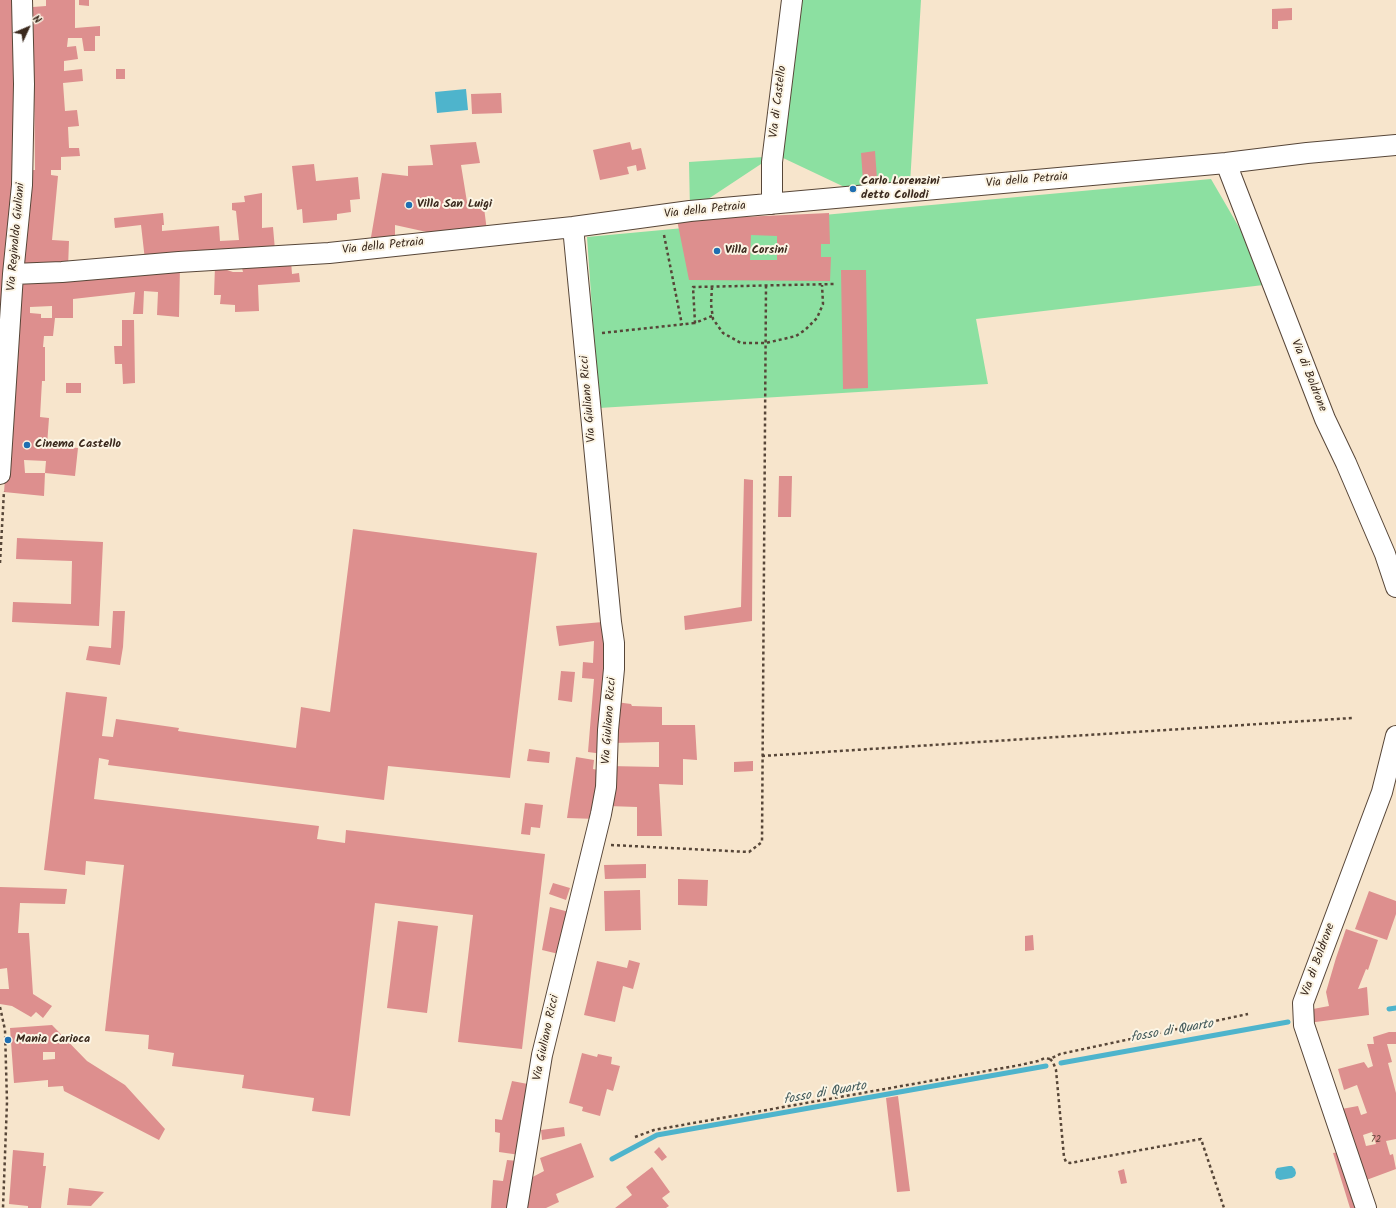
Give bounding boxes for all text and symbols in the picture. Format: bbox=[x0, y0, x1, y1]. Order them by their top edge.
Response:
north arrow bbox=[8, 8, 48, 48]
text: N bbox=[28, 11, 46, 28]
street label: Via di Castello bbox=[767, 65, 791, 139]
street label: Via della Petraia bbox=[986, 170, 1068, 192]
place label: Carlo Lorenzini detto Collodi bbox=[861, 175, 940, 203]
street label: Via Reginaldo Giuliani bbox=[5, 182, 29, 292]
marker: Carlo Lorenzini detto Collodi bbox=[848, 184, 858, 194]
place label: Villa San Luigi bbox=[417, 198, 492, 212]
marker: Villa San Luigi bbox=[404, 200, 414, 210]
street label: Via della Petraia bbox=[663, 200, 747, 222]
street label: Via della Petraia bbox=[341, 236, 425, 258]
place label: Villa Corsini bbox=[725, 244, 787, 258]
marker: Villa Corsini bbox=[712, 246, 722, 256]
street label: Via di Boldrone bbox=[1287, 338, 1329, 414]
street label: Via Giuliano Ricci bbox=[578, 355, 600, 443]
place label: Cinema Castello bbox=[35, 438, 121, 452]
marker: Cinema Castello bbox=[22, 440, 32, 450]
street label: Via Giuliano Ricci bbox=[600, 677, 620, 765]
street label: Via di Boldrone bbox=[1299, 922, 1339, 998]
street label: Via Giuliano Ricci bbox=[531, 994, 563, 1082]
water label: fosso di Quarto bbox=[1129, 1017, 1215, 1047]
place label: Mania Carioca bbox=[16, 1033, 90, 1047]
marker: Mania Carioca bbox=[3, 1035, 13, 1045]
water label: fosso di Quarto bbox=[782, 1079, 868, 1109]
house number: 72 bbox=[1371, 1134, 1381, 1146]

